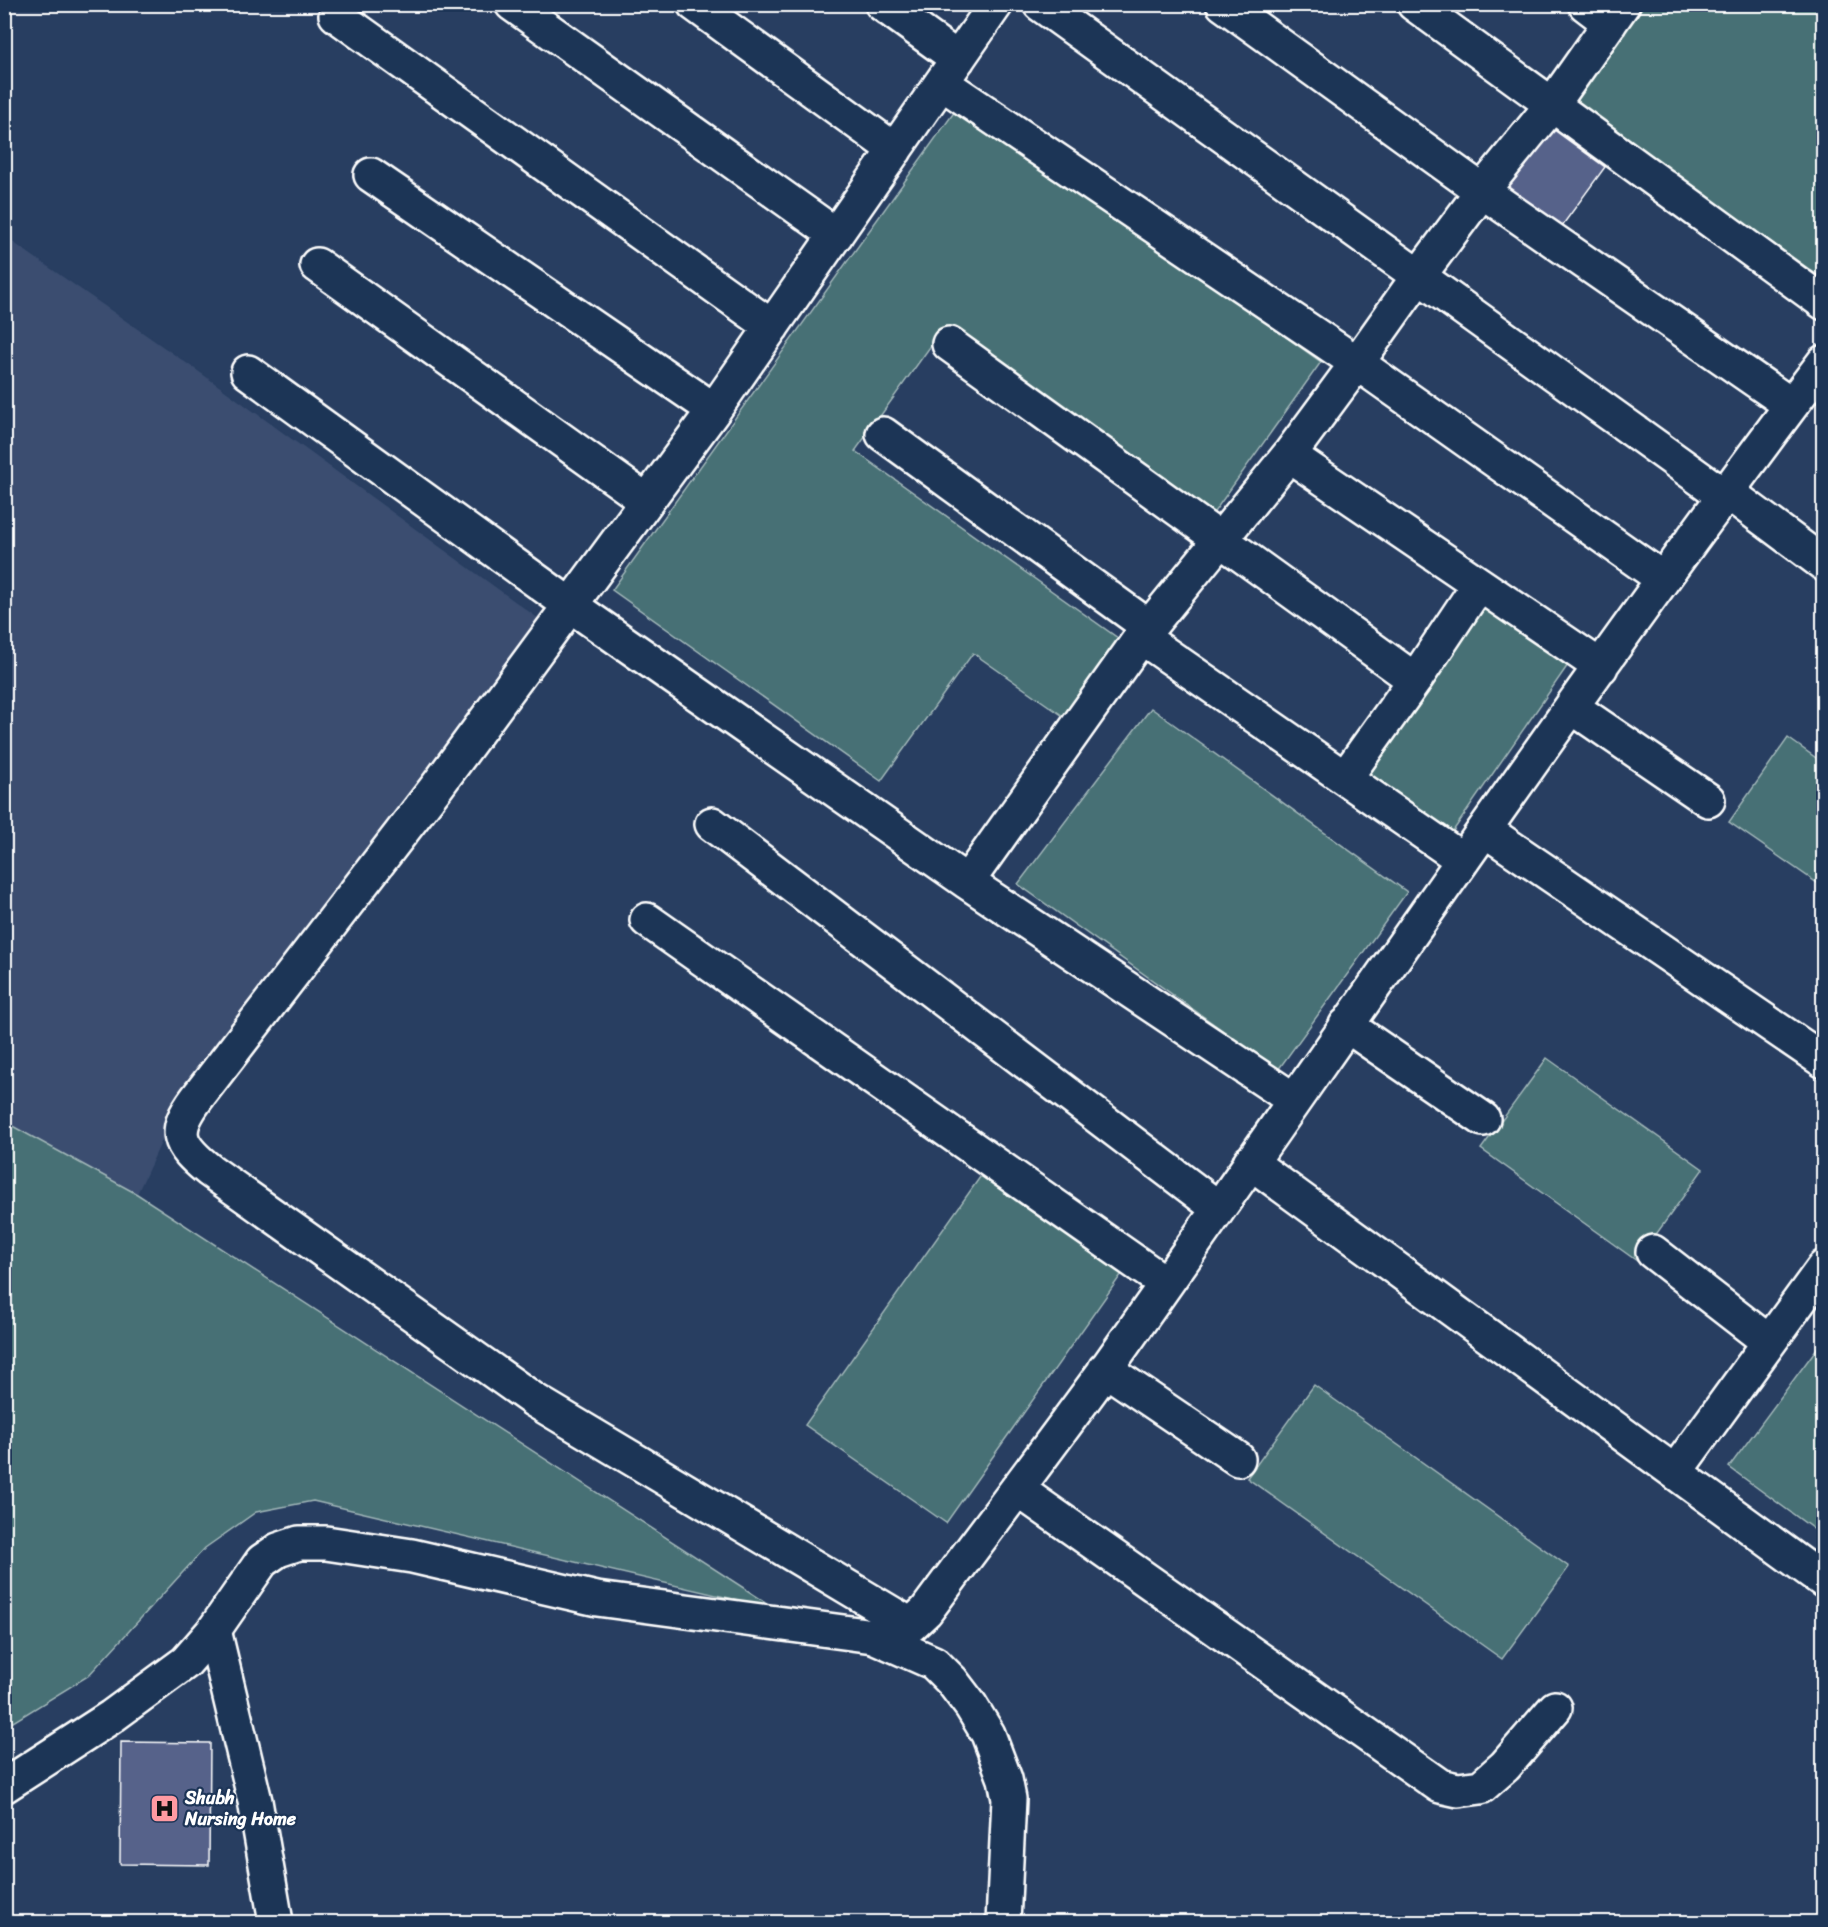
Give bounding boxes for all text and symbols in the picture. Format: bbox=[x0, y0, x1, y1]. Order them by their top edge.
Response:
place label: Shubh Nursing Home bbox=[184, 1782, 297, 1835]
hospital icon: Shubh Nursing Home bbox=[148, 1792, 180, 1824]

